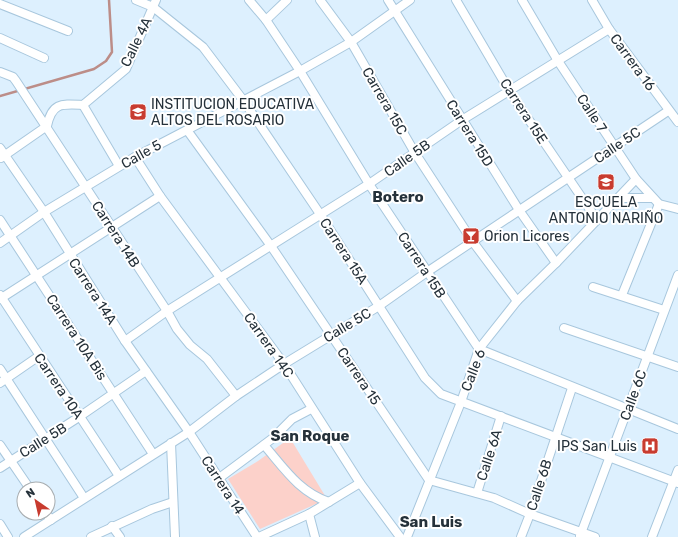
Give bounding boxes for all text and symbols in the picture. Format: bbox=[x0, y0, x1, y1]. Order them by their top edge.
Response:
street label: Calle 4A bbox=[117, 14, 156, 70]
street label: Carrera 16 bbox=[606, 31, 659, 94]
street label: Carrera 15C bbox=[358, 64, 411, 138]
street label: Carrera 15E bbox=[496, 75, 551, 147]
street label: Calle 7 bbox=[573, 91, 610, 136]
place label: INSTITUCION EDUCATIVA ALTOS DEL ROSARIO bbox=[151, 96, 315, 129]
street label: Carrera 15D bbox=[442, 97, 497, 170]
school or university icon: INSTITUCION EDUCATIVA ALTOS DEL ROSARIO bbox=[128, 102, 148, 122]
street label: Calle 5C bbox=[591, 124, 644, 167]
street label: Calle 5 bbox=[118, 136, 164, 172]
street label: Calle 5B bbox=[381, 136, 434, 181]
school or university icon: ESCUELA ANTONIO NARIÑO bbox=[596, 172, 616, 192]
district label: Botero bbox=[372, 188, 424, 206]
place label: ESCUELA ANTONIO NARIÑO bbox=[549, 194, 663, 227]
street label: Carrera 14B bbox=[88, 198, 143, 271]
street label: Carrera 15A bbox=[316, 215, 372, 288]
bar icon: Orion Licores bbox=[461, 226, 481, 246]
place label: Orion Licores bbox=[484, 228, 569, 245]
street label: Carrera 15B bbox=[394, 229, 449, 302]
street label: Carrera 14A bbox=[65, 255, 121, 328]
street label: Carrera 10A Bis bbox=[43, 291, 111, 383]
street label: Calle 5C bbox=[320, 305, 374, 346]
street label: Carrera 14C bbox=[240, 309, 297, 381]
street label: Carrera 15 bbox=[333, 344, 384, 408]
street label: Calle 6 bbox=[458, 347, 489, 394]
street label: Carrera 10A bbox=[30, 350, 87, 423]
street label: Calle 6C bbox=[616, 367, 651, 423]
street label: Calle 5B bbox=[16, 419, 70, 462]
district label: San Roque bbox=[270, 427, 350, 445]
street label: Calle 6A bbox=[473, 427, 506, 483]
hospital icon: IPS San Luis bbox=[640, 436, 660, 456]
place label: IPS San Luis bbox=[557, 438, 637, 455]
street label: Carrera 14 bbox=[197, 453, 248, 518]
street label: Calle 6B bbox=[523, 457, 556, 513]
north arrow bbox=[16, 481, 56, 521]
text: N bbox=[24, 485, 38, 501]
district label: San Luis bbox=[400, 513, 462, 531]

